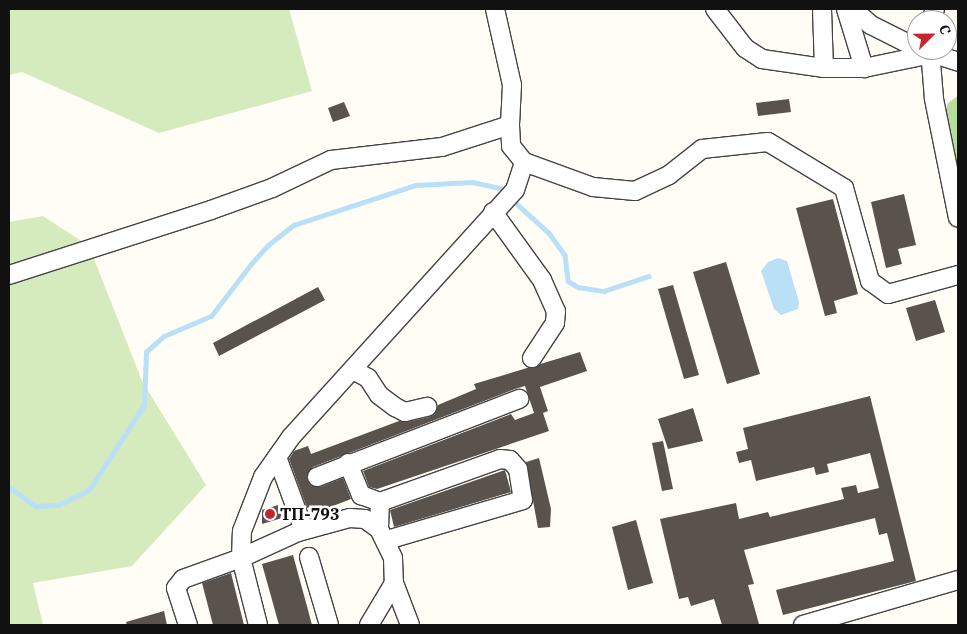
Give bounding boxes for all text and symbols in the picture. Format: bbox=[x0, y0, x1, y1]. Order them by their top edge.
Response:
north arrow bbox=[907, 10, 957, 60]
text: С bbox=[935, 22, 955, 37]
place label: ТП-793 bbox=[280, 504, 340, 524]
marker: ТП-793 bbox=[264, 508, 276, 520]

